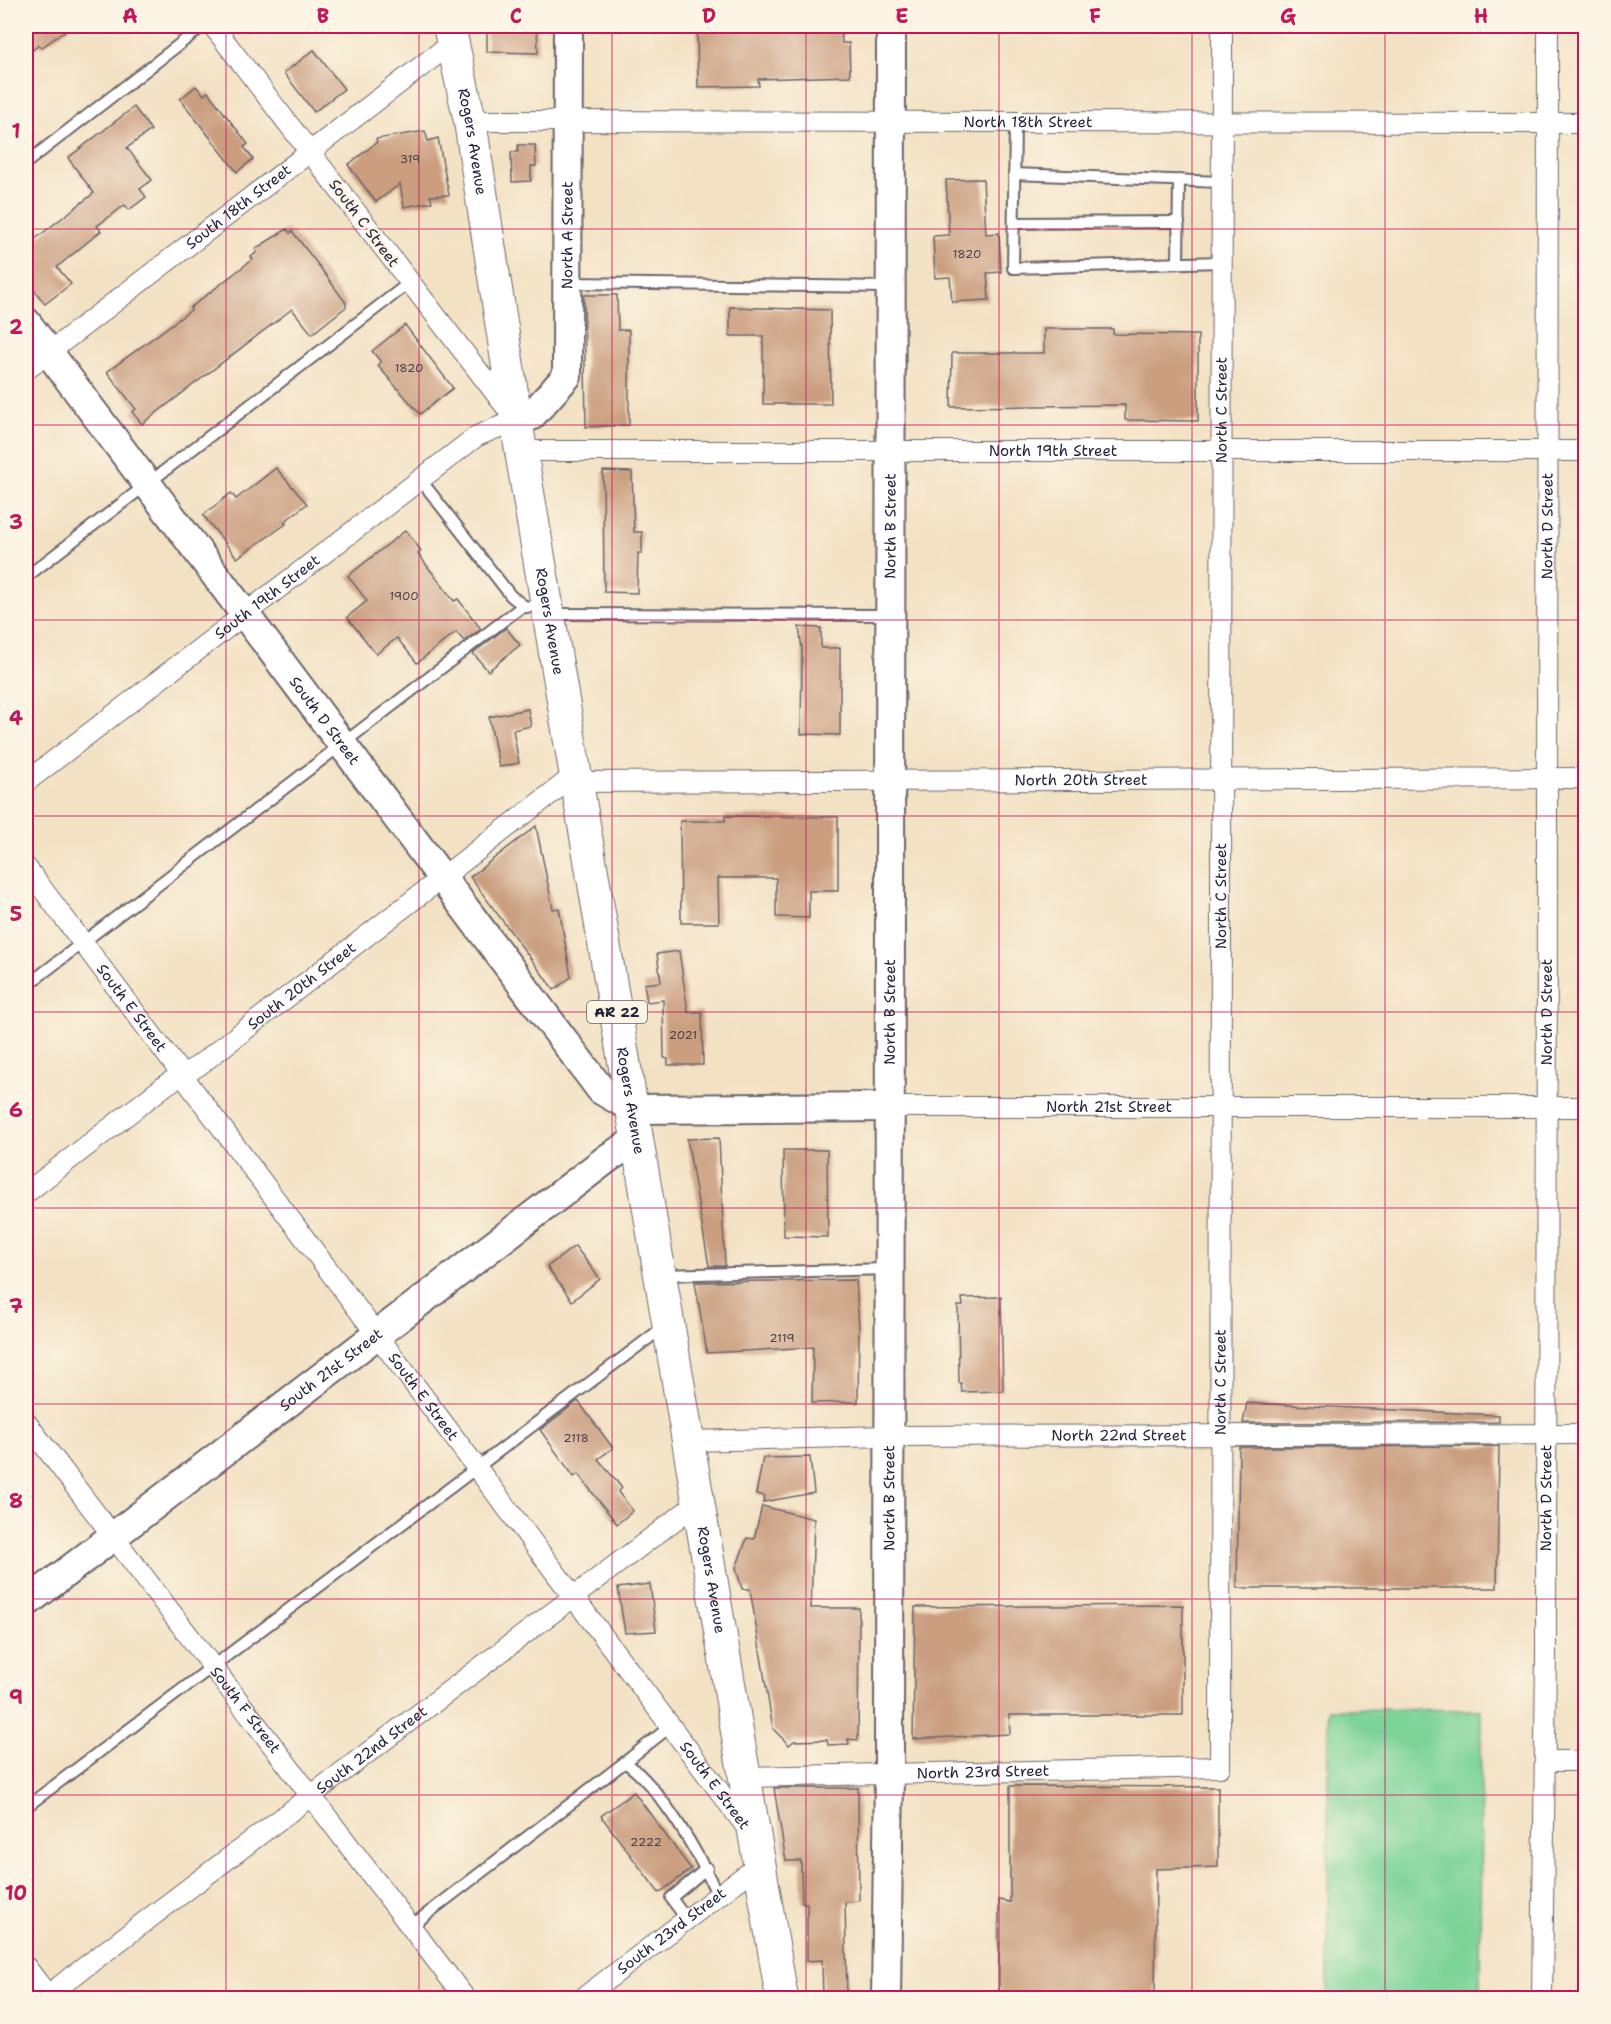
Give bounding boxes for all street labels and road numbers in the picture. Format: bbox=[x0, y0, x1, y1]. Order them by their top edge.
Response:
street label: Rogers Avenue bbox=[453, 86, 491, 197]
street label: North 18th Street bbox=[964, 112, 1092, 132]
street label: South 18th Street bbox=[182, 160, 295, 254]
street label: South C Street bbox=[324, 175, 404, 271]
street label: North A Street bbox=[557, 181, 578, 289]
street label: North C Street bbox=[1211, 357, 1232, 463]
street label: North 19th Street bbox=[989, 441, 1117, 461]
street label: North B Street bbox=[880, 473, 900, 579]
street label: North D Street bbox=[1537, 473, 1557, 579]
street label: South 19th Street bbox=[210, 550, 324, 644]
street label: Rogers Avenue bbox=[531, 566, 569, 676]
street label: South D Street bbox=[285, 672, 364, 769]
street label: North 20th Street bbox=[1014, 770, 1148, 790]
street label: North C Street bbox=[1211, 843, 1231, 949]
street label: South 20th Street bbox=[243, 938, 360, 1034]
street label: North B Street bbox=[880, 959, 900, 1065]
street label: North D Street bbox=[1537, 959, 1557, 1065]
street label: South E Street bbox=[92, 960, 171, 1056]
road number: AR 22 bbox=[587, 1001, 647, 1023]
street label: Rogers Avenue bbox=[612, 1046, 649, 1156]
street label: North 21st Street bbox=[1046, 1097, 1172, 1117]
street label: South 21st Street bbox=[275, 1324, 387, 1416]
street label: North C Street bbox=[1210, 1329, 1231, 1435]
street label: South E Street bbox=[384, 1348, 463, 1445]
street label: North 22nd Street bbox=[1051, 1425, 1187, 1446]
street label: North B Street bbox=[879, 1445, 899, 1551]
street label: North D Street bbox=[1536, 1445, 1556, 1551]
street label: Rogers Avenue bbox=[693, 1525, 730, 1635]
street label: South F Street bbox=[206, 1662, 285, 1758]
street label: South 22nd Street bbox=[312, 1701, 431, 1798]
street label: South E Street bbox=[675, 1737, 755, 1833]
street label: North 23rd Street bbox=[916, 1761, 1050, 1783]
street label: South 23rd Street bbox=[613, 1883, 730, 1979]

